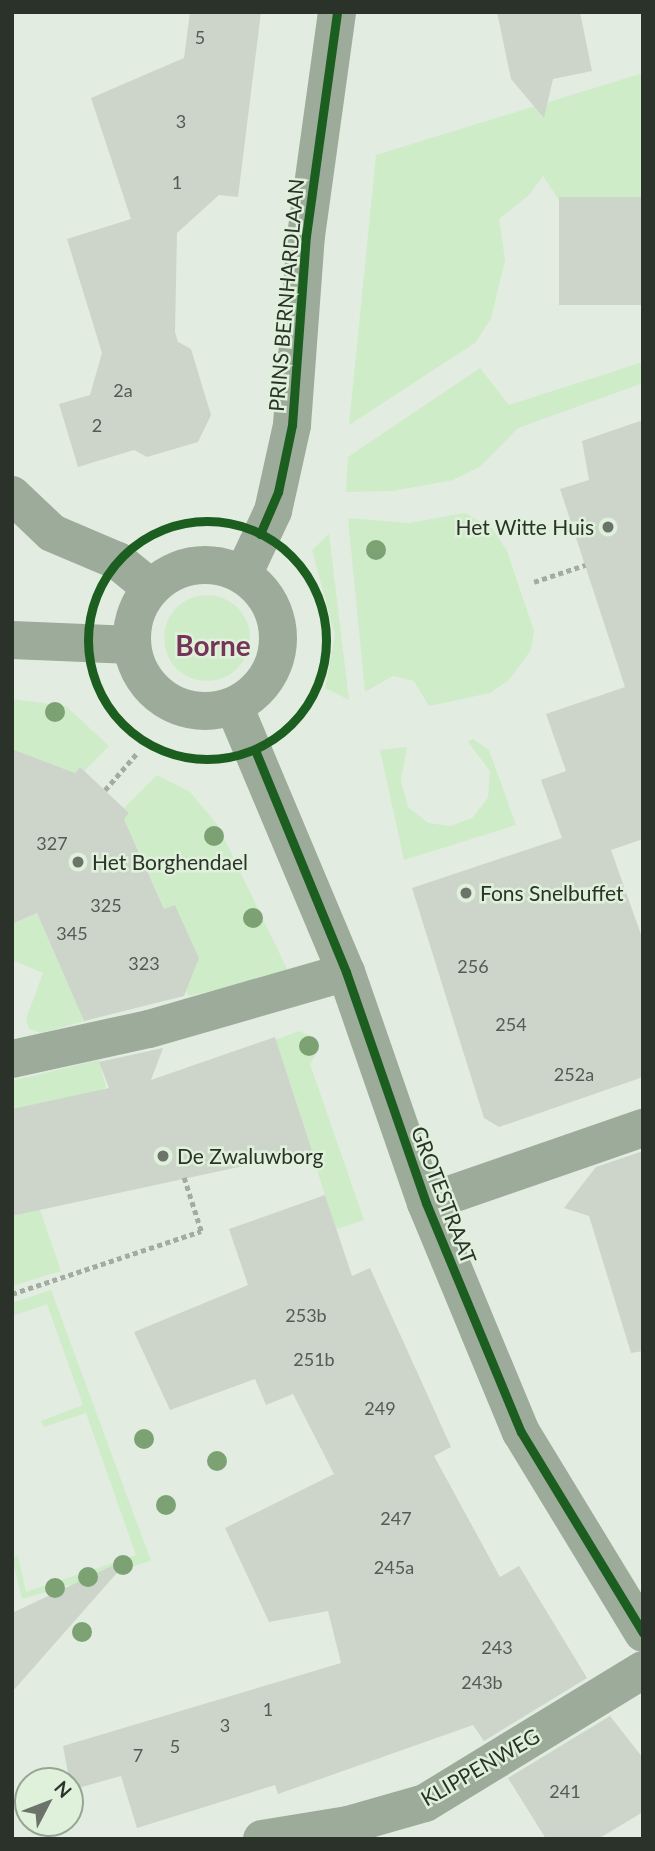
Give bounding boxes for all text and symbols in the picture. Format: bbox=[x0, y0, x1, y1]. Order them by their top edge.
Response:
house number: 5 bbox=[195, 26, 205, 48]
house number: 3 bbox=[176, 110, 186, 132]
house number: 1 bbox=[172, 171, 182, 193]
street label: PRINS BERNHARDLAAN bbox=[263, 177, 309, 413]
house number: 2a bbox=[113, 379, 133, 401]
house number: 2 bbox=[92, 414, 102, 436]
place label: Het Witte Huis bbox=[455, 514, 594, 540]
marker: Het Witte Huis bbox=[600, 519, 616, 535]
district label: Borne bbox=[175, 628, 251, 662]
house number: 327 bbox=[36, 832, 68, 854]
place label: Het Borghendael bbox=[92, 849, 248, 875]
marker: Het Borghendael bbox=[70, 854, 86, 870]
place label: Fons Snelbuffet bbox=[480, 880, 624, 906]
marker: Fons Snelbuffet bbox=[458, 885, 474, 901]
house number: 325 bbox=[90, 894, 122, 916]
house number: 345 bbox=[56, 922, 88, 944]
house number: 323 bbox=[128, 952, 160, 974]
house number: 256 bbox=[457, 955, 489, 977]
house number: 254 bbox=[495, 1013, 527, 1035]
house number: 252a bbox=[554, 1063, 594, 1085]
street label: GROTESTRAAT bbox=[406, 1123, 482, 1267]
place label: De Zwaluwborg bbox=[177, 1143, 323, 1169]
marker: De Zwaluwborg bbox=[155, 1148, 171, 1164]
house number: 253b bbox=[285, 1304, 327, 1326]
house number: 251b bbox=[293, 1348, 335, 1370]
house number: 249 bbox=[364, 1397, 396, 1419]
house number: 247 bbox=[380, 1507, 412, 1529]
house number: 245a bbox=[374, 1556, 414, 1578]
house number: 243 bbox=[481, 1636, 513, 1658]
house number: 243b bbox=[461, 1671, 503, 1693]
house number: 1 bbox=[263, 1698, 273, 1720]
house number: 3 bbox=[220, 1714, 230, 1736]
street label: KLIPPENWEG bbox=[416, 1723, 544, 1811]
house number: 5 bbox=[170, 1735, 180, 1757]
house number: 7 bbox=[133, 1744, 143, 1766]
north arrow bbox=[14, 1767, 84, 1837]
text: N bbox=[50, 1776, 77, 1802]
house number: 241 bbox=[549, 1780, 581, 1802]

